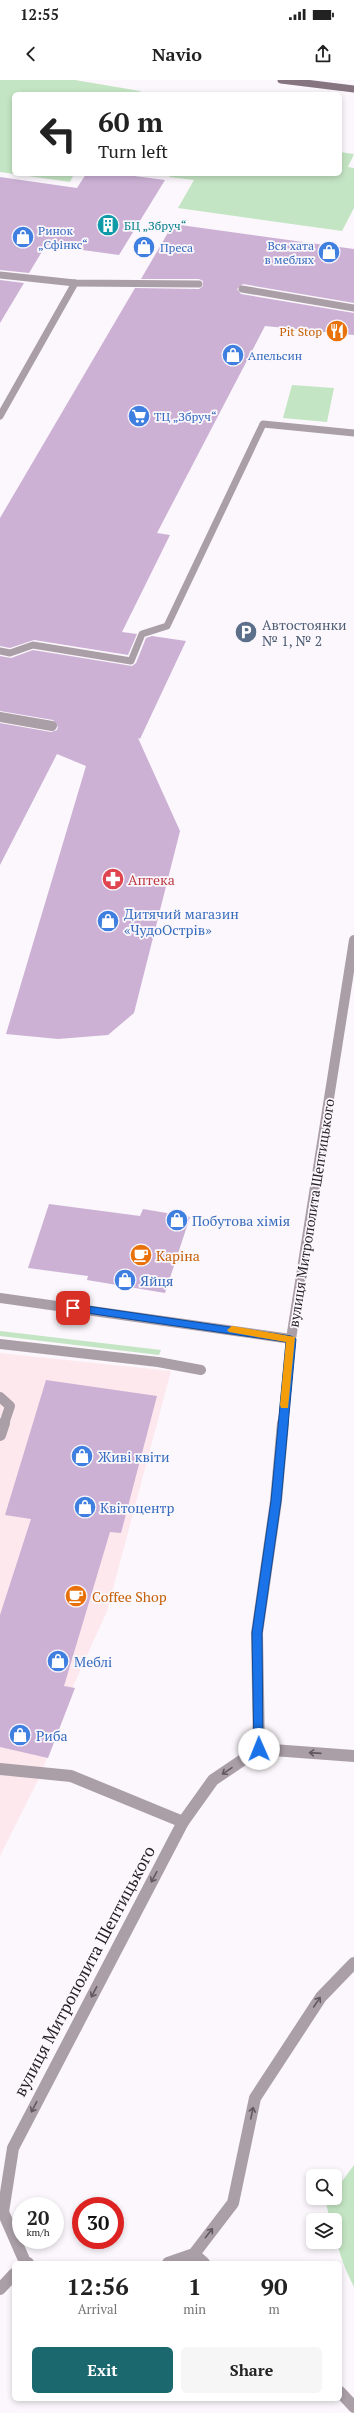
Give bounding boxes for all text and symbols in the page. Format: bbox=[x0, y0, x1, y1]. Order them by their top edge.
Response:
text: 12:55 bbox=[20, 4, 59, 24]
text: Navio bbox=[152, 42, 202, 66]
icon: back bbox=[20, 43, 42, 65]
icon: share bbox=[312, 43, 334, 65]
text: 60 m bbox=[98, 103, 163, 140]
icon: left bbox=[32, 108, 84, 160]
text: Turn left bbox=[98, 139, 168, 163]
building icon: БЦ „Збруч“ bbox=[95, 212, 121, 238]
place label: БЦ „Збруч“ bbox=[124, 218, 186, 233]
place label: Ринок „Сфінкс“ bbox=[38, 223, 88, 252]
shop icon: Ринок „Сфінкс“ bbox=[10, 224, 36, 250]
shop icon: Преса bbox=[131, 234, 157, 260]
place label: Вся хата в меблях bbox=[265, 238, 315, 267]
shop icon: Вся хата в меблях bbox=[316, 239, 342, 265]
place label: Преса bbox=[160, 240, 193, 255]
restaurant icon: Pit Stop bbox=[324, 318, 350, 344]
place label: Pit Stop bbox=[280, 324, 322, 339]
shop icon: Апельсин bbox=[220, 342, 246, 368]
place label: Апельсин bbox=[248, 348, 302, 363]
supermarket icon: ТЦ „Збруч“ bbox=[126, 403, 152, 429]
place label: ТЦ „Збруч“ bbox=[154, 409, 217, 424]
place label: Автостоянки № 1, № 2 bbox=[262, 615, 347, 650]
parking icon: Автостоянки № 1, № 2 bbox=[233, 619, 259, 645]
pharmacy icon: Аптека bbox=[100, 866, 126, 892]
place label: Аптека bbox=[128, 870, 175, 889]
place label: Дитячий магазин «ЧудоОстрів» bbox=[124, 904, 239, 939]
shop icon: Дитячий магазин «ЧудоОстрів» bbox=[95, 908, 121, 934]
street label: вулиця Митрополита Шептицького bbox=[284, 1097, 339, 1329]
shop icon: Побутова хімія bbox=[164, 1207, 190, 1233]
place label: Побутова хімія bbox=[192, 1211, 290, 1230]
cafe icon: Каріна bbox=[128, 1242, 154, 1268]
place label: Каріна bbox=[156, 1246, 200, 1265]
shop icon: Яйця bbox=[112, 1267, 138, 1293]
place label: Яйця bbox=[140, 1271, 174, 1290]
pin bbox=[56, 1291, 90, 1325]
icon: arrive bbox=[62, 1297, 84, 1319]
shop icon: Живі квіти bbox=[69, 1443, 95, 1469]
place label: Живі квіти bbox=[98, 1447, 170, 1466]
shop icon: Квітоцентр bbox=[72, 1494, 98, 1520]
place label: Квітоцентр bbox=[100, 1498, 174, 1517]
cafe icon: Coffee Shop bbox=[63, 1583, 89, 1609]
place label: Coffee Shop bbox=[92, 1587, 167, 1606]
shop icon: Меблі bbox=[45, 1648, 71, 1674]
place label: Меблі bbox=[74, 1652, 112, 1671]
shop icon: Риба bbox=[7, 1722, 33, 1748]
place label: Риба bbox=[36, 1726, 68, 1745]
position arrow bbox=[238, 1728, 280, 1770]
one-way arrow bbox=[309, 1750, 322, 1757]
one-way arrow bbox=[221, 1767, 232, 1775]
street label: вулиця Митрополита Шептицького bbox=[8, 1842, 160, 2100]
one-way arrow bbox=[150, 1870, 157, 1882]
one-way arrow bbox=[90, 1986, 97, 1998]
one-way arrow bbox=[313, 1997, 321, 2008]
one-way arrow bbox=[30, 2101, 37, 2113]
one-way arrow bbox=[248, 2107, 256, 2120]
map controls bbox=[306, 2169, 342, 2249]
button: search bbox=[306, 2169, 342, 2205]
speed limit sign: 30 bbox=[72, 2197, 124, 2249]
text: 20 bbox=[27, 2204, 49, 2231]
button: layers bbox=[306, 2213, 342, 2249]
text: km/h bbox=[26, 2226, 50, 2239]
one-way arrow bbox=[205, 2228, 214, 2239]
text: 12:56 bbox=[66, 2270, 129, 2302]
text: 1 bbox=[188, 2270, 201, 2302]
text: 90 bbox=[260, 2270, 288, 2302]
text: Arrival bbox=[78, 2300, 118, 2318]
text: min bbox=[183, 2300, 206, 2318]
text: m bbox=[268, 2300, 280, 2318]
button: Exit bbox=[32, 2347, 173, 2393]
button: Share bbox=[181, 2347, 322, 2393]

